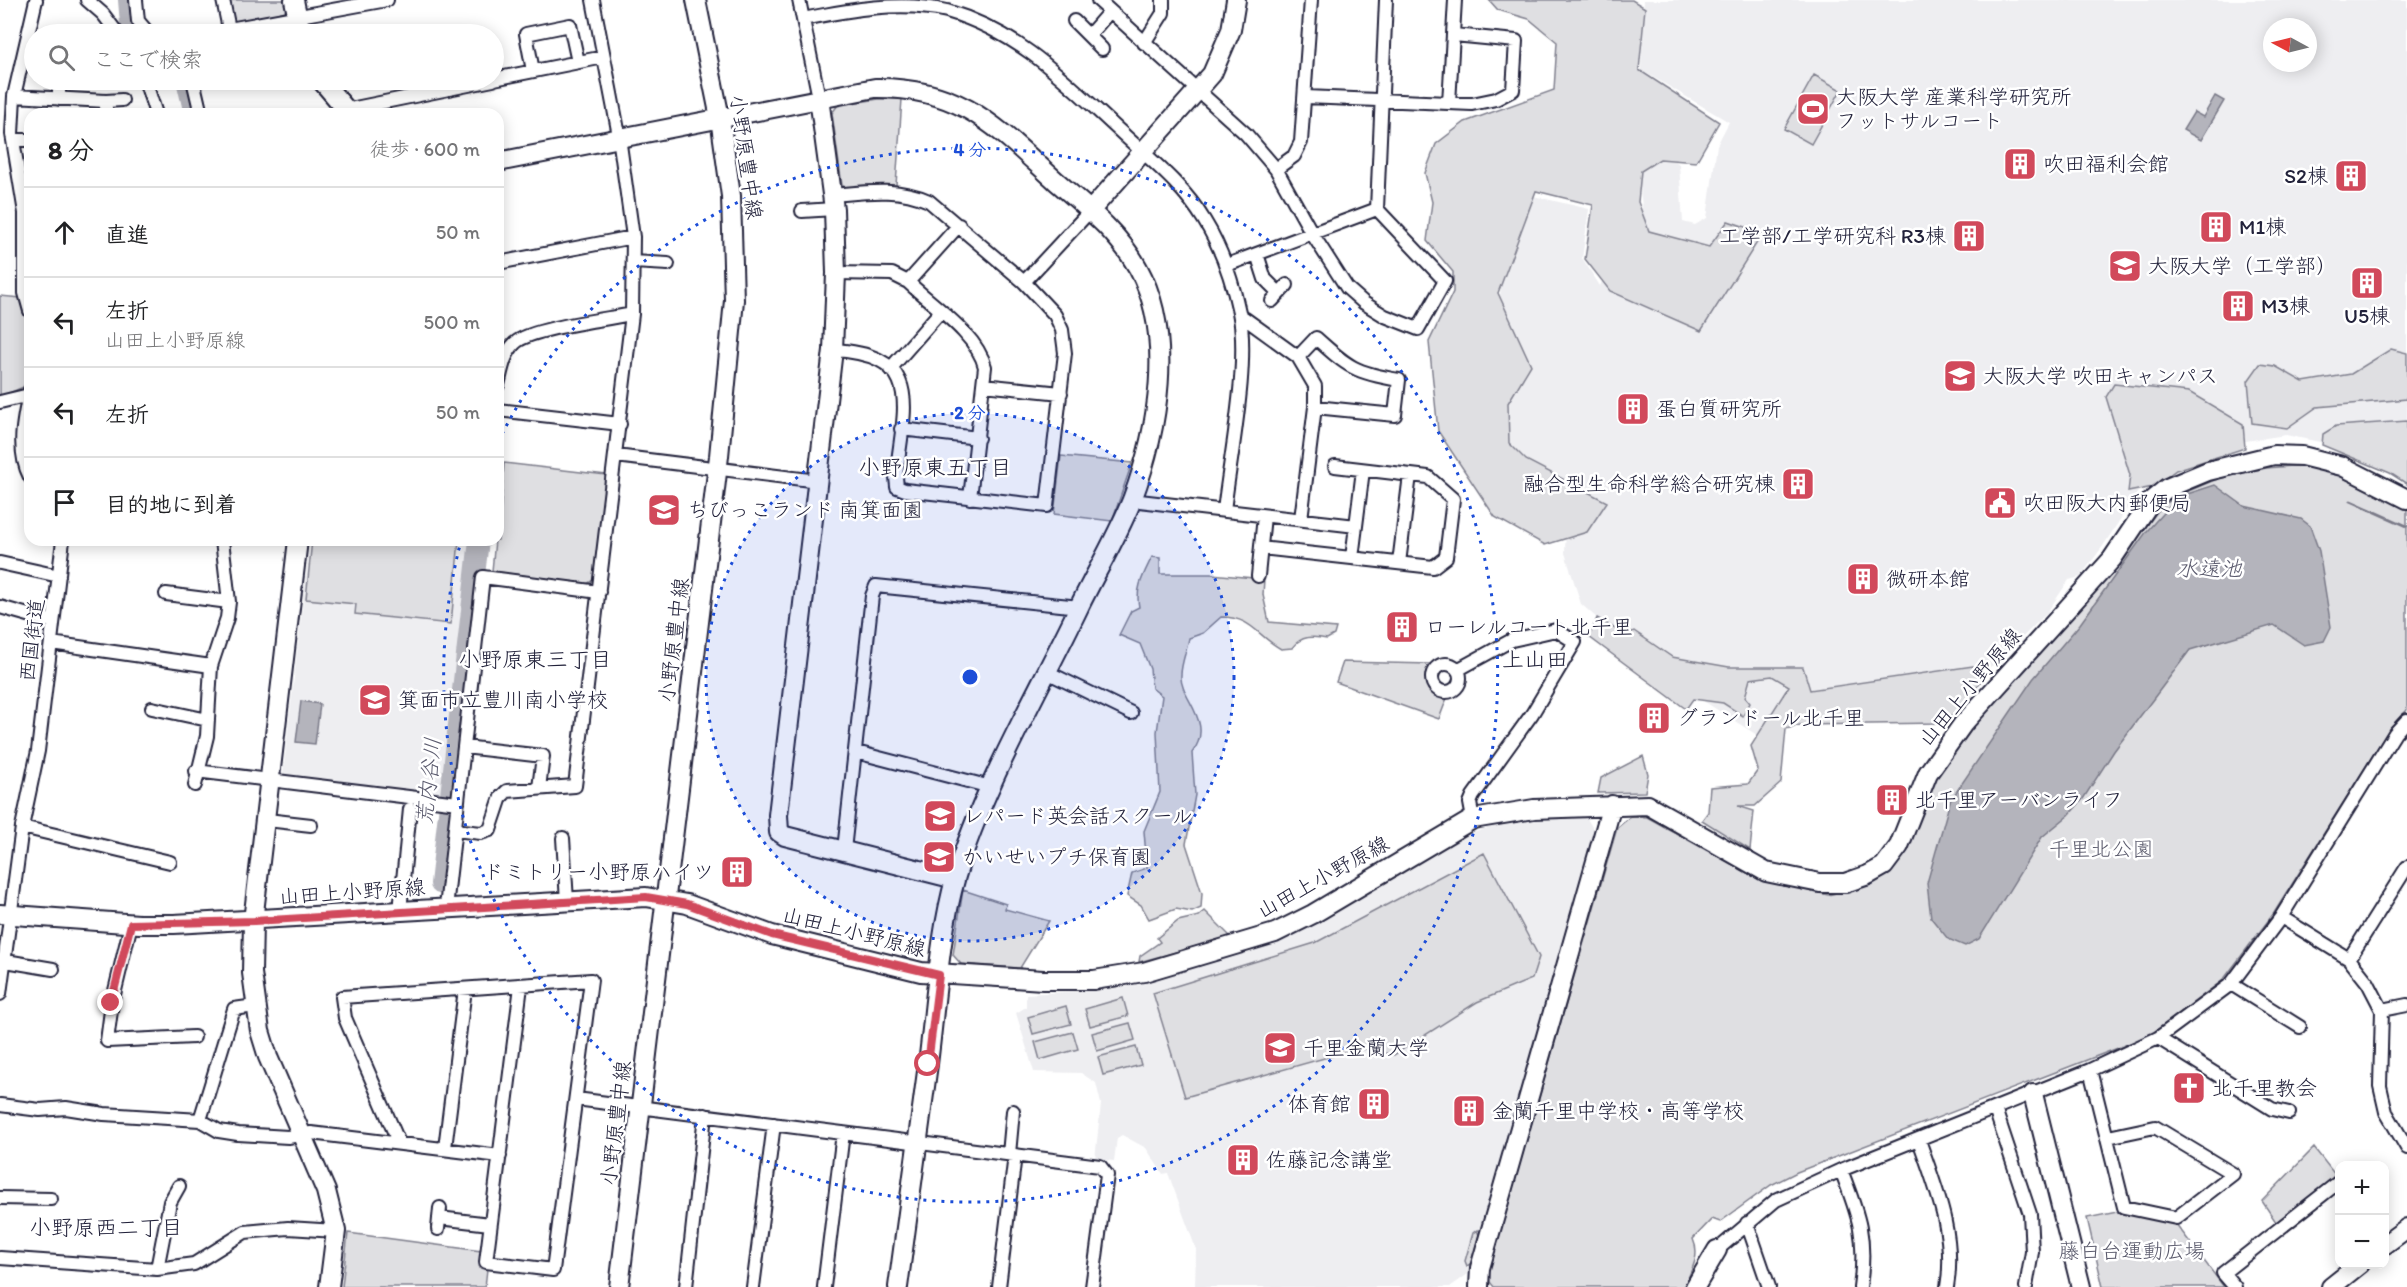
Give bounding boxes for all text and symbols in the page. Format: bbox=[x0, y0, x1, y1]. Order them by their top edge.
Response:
north arrow bbox=[2263, 18, 2317, 72]
search box bbox=[24, 24, 504, 90]
icon: search bbox=[45, 41, 78, 74]
text: ここで検索 bbox=[93, 46, 203, 73]
place label: 大阪大学 産業科学研究所 フットサルコート bbox=[1836, 84, 2072, 133]
sports icon: 大阪大学 産業科学研究所 フットサルコート bbox=[1795, 91, 1831, 127]
street label: 小野原豊中線 bbox=[725, 93, 768, 221]
text: 8 分 bbox=[48, 134, 94, 166]
text: 徒歩 · 600 m bbox=[370, 137, 480, 161]
text: 4 分 bbox=[954, 139, 986, 161]
building icon: 吹田福利会館 bbox=[2002, 146, 2038, 182]
place label: 吹田福利会館 bbox=[2043, 151, 2169, 176]
building icon: S2棟 bbox=[2333, 158, 2369, 194]
place label: S2棟 bbox=[2284, 163, 2328, 188]
building icon: M1棟 bbox=[2198, 209, 2234, 245]
place label: M1棟 bbox=[2239, 214, 2286, 239]
icon: ahead bbox=[48, 216, 81, 249]
building icon: 工学部/工学研究科 R3棟 bbox=[1951, 218, 1987, 254]
text: 50 m bbox=[436, 220, 480, 244]
text: 直進 bbox=[105, 221, 149, 248]
place label: 工学部/工学研究科 R3棟 bbox=[1719, 223, 1946, 248]
school or university icon: 大阪大学（工学部） bbox=[2107, 248, 2143, 284]
place label: 大阪大学（工学部） bbox=[2148, 253, 2337, 278]
building icon: U5棟 bbox=[2349, 265, 2385, 301]
building icon: M3棟 bbox=[2220, 288, 2256, 324]
place label: M3棟 bbox=[2261, 293, 2310, 318]
text: 左折 bbox=[105, 297, 149, 324]
place label: U5棟 bbox=[2344, 303, 2390, 328]
icon: left bbox=[48, 306, 81, 339]
text: 500 m bbox=[424, 310, 480, 334]
text: 山田上小野原線 bbox=[105, 328, 245, 352]
school or university icon: 大阪大学 吹田キャンパス bbox=[1942, 358, 1978, 394]
place label: 大阪大学 吹田キャンパス bbox=[1983, 363, 2218, 388]
building icon: 蛋白質研究所 bbox=[1615, 391, 1651, 427]
icon: left bbox=[48, 396, 81, 429]
place label: 蛋白質研究所 bbox=[1656, 396, 1782, 421]
text: 50 m bbox=[436, 400, 480, 424]
text: 左折 bbox=[105, 401, 149, 428]
text: 2 分 bbox=[954, 402, 986, 424]
district label: 小野原東五丁目 bbox=[858, 454, 1012, 481]
building icon: 融合型生命科学総合研究棟 bbox=[1780, 466, 1816, 502]
place label: 融合型生命科学総合研究棟 bbox=[1523, 471, 1775, 496]
public building icon: 吹田阪大内郵便局 bbox=[1982, 485, 2018, 521]
icon: arrive bbox=[48, 486, 81, 519]
place label: 吹田阪大内郵便局 bbox=[2023, 490, 2191, 515]
text: 目的地に到着 bbox=[105, 491, 237, 518]
school or university icon: ちびっこランド 南箕面園 bbox=[646, 492, 682, 528]
place label: ちびっこランド 南箕面園 bbox=[687, 497, 923, 522]
water label: 水遠池 bbox=[2176, 555, 2243, 582]
building icon: 微研本館 bbox=[1845, 561, 1881, 597]
place label: 微研本館 bbox=[1886, 566, 1970, 591]
street label: 小野原豊中線 bbox=[653, 576, 694, 704]
street label: 西国街道 bbox=[14, 597, 49, 683]
building icon: ローレルコート北千里 bbox=[1384, 609, 1420, 645]
place label: ローレルコート北千里 bbox=[1425, 614, 1633, 639]
street label: 山田上小野原線 bbox=[1913, 622, 2026, 751]
district label: 小野原東三丁目 bbox=[458, 646, 612, 673]
district label: 上山田 bbox=[1502, 646, 1568, 673]
centre of rings bbox=[960, 667, 980, 687]
school or university icon: 箕面市立豊川南小学校 bbox=[357, 682, 393, 718]
place label: 箕面市立豊川南小学校 bbox=[398, 687, 608, 712]
building icon: グランドール北千里 bbox=[1636, 700, 1672, 736]
place label: グランドール北千里 bbox=[1677, 705, 1865, 730]
water label: 荒内谷川 bbox=[410, 736, 447, 826]
building icon: 北千里アーバンライフ bbox=[1874, 782, 1910, 818]
place label: 北千里アーバンライフ bbox=[1915, 787, 2123, 812]
school or university icon: レパード英会話スクール bbox=[922, 798, 958, 834]
place label: レパード英会話スクール bbox=[963, 803, 1193, 828]
street label: 山田上小野原線 bbox=[1252, 830, 1393, 923]
park label: 千里北公園 bbox=[2049, 836, 2154, 861]
school or university icon: かいせいプチ保育園 bbox=[921, 839, 957, 875]
place label: かいせいプチ保育園 bbox=[962, 844, 1151, 869]
building icon: ドミトリー小野原ハイツ bbox=[719, 854, 755, 890]
place label: ドミトリー小野原ハイツ bbox=[483, 859, 714, 884]
street label: 山田上小野原線 bbox=[278, 874, 426, 909]
street label: 山田上小野原線 bbox=[780, 902, 928, 961]
route end bbox=[97, 989, 123, 1015]
school or university icon: 千里金蘭大学 bbox=[1262, 1030, 1298, 1066]
place label: 千里金蘭大学 bbox=[1303, 1035, 1429, 1060]
route start bbox=[914, 1050, 940, 1076]
street label: 小野原豊中線 bbox=[595, 1059, 636, 1187]
church icon: 北千里教会 bbox=[2171, 1070, 2207, 1106]
place label: 北千里教会 bbox=[2212, 1075, 2317, 1100]
building icon: 体育館 bbox=[1356, 1086, 1392, 1122]
place label: 体育館 bbox=[1288, 1091, 1351, 1116]
building icon: 金蘭千里中学校・高等学校 bbox=[1451, 1093, 1487, 1129]
place label: 金蘭千里中学校・高等学校 bbox=[1492, 1098, 1744, 1123]
building icon: 佐藤記念講堂 bbox=[1225, 1142, 1261, 1178]
place label: 佐藤記念講堂 bbox=[1266, 1147, 1392, 1172]
map controls bbox=[2335, 1161, 2389, 1269]
button: + bbox=[2335, 1161, 2389, 1215]
district label: 小野原西二丁目 bbox=[29, 1214, 183, 1241]
button: − bbox=[2335, 1215, 2389, 1269]
park label: 藤白台運動広場 bbox=[2059, 1238, 2206, 1263]

